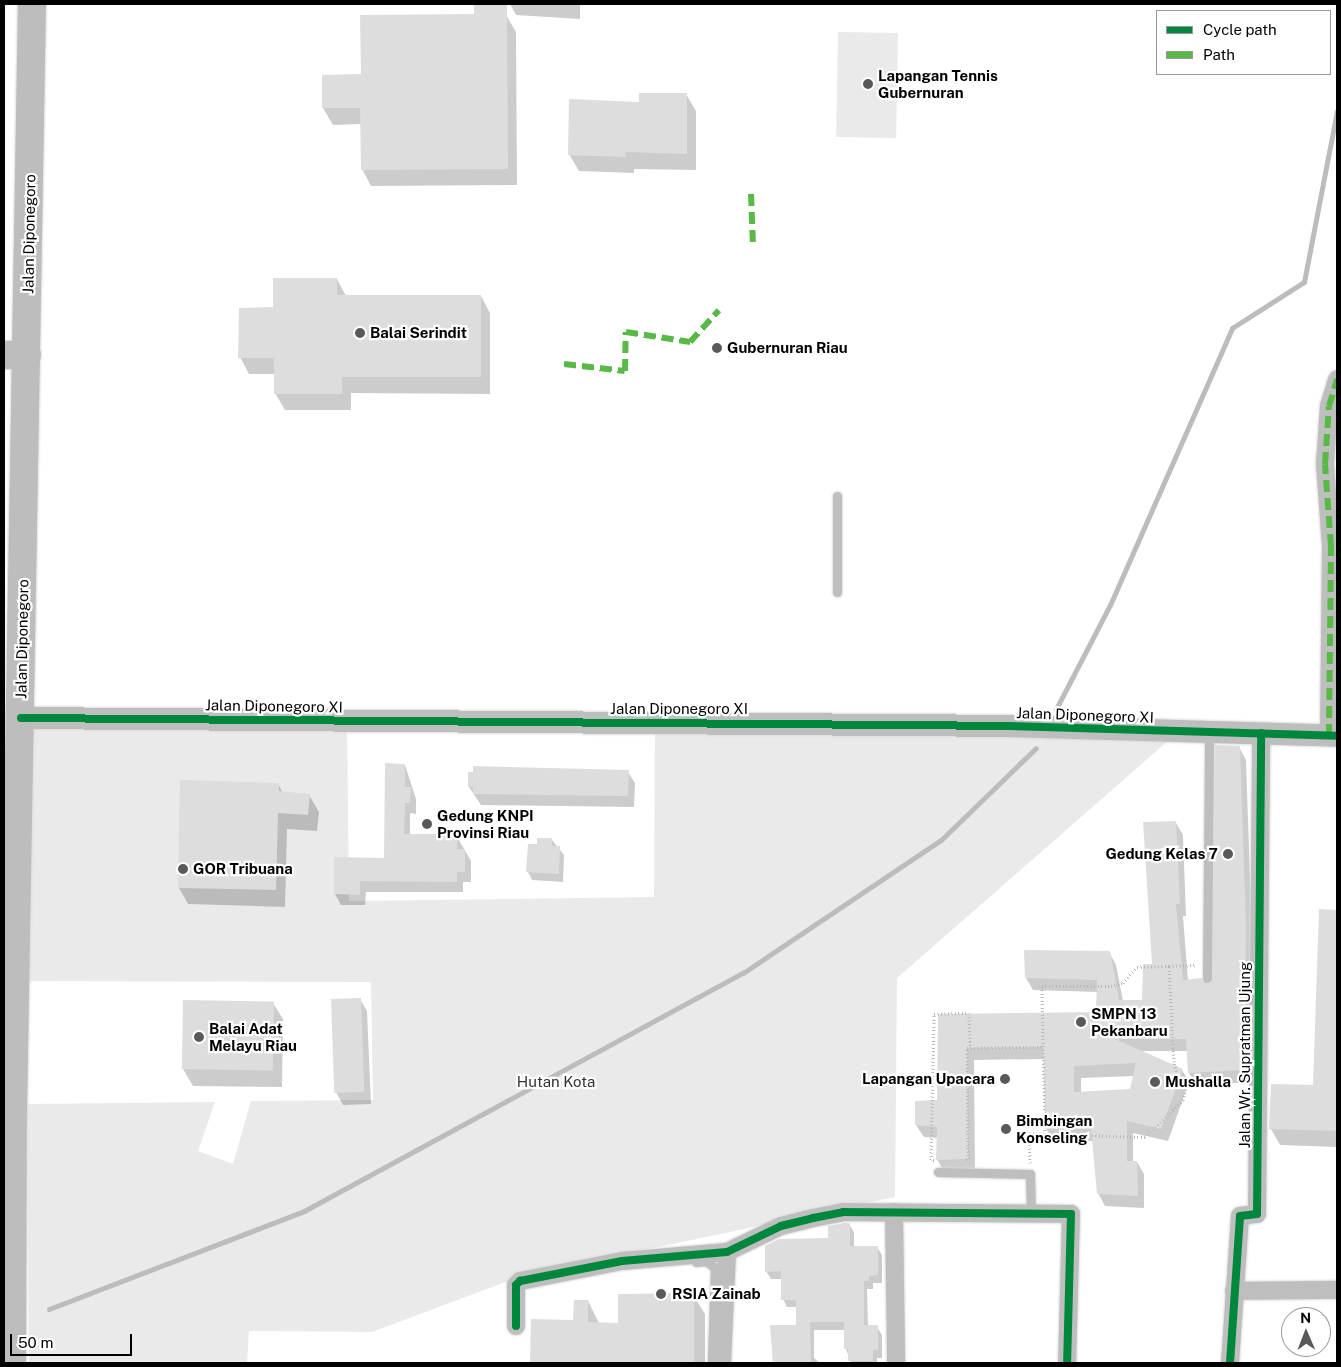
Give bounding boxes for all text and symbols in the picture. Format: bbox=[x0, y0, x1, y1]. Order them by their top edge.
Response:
legend bbox=[1156, 10, 1331, 75]
text: Cycle path bbox=[1203, 21, 1277, 38]
text: Path bbox=[1203, 46, 1235, 63]
place label: Lapangan Tennis Gubernuran bbox=[878, 66, 998, 101]
marker: Lapangan Tennis Gubernuran bbox=[862, 78, 874, 90]
street label: Jalan Diponegoro bbox=[19, 174, 39, 294]
place label: Balai Serindit bbox=[370, 324, 467, 342]
marker: Balai Serindit bbox=[354, 327, 366, 339]
place label: Gubernuran Riau bbox=[727, 339, 848, 357]
marker: Gubernuran Riau bbox=[711, 342, 723, 354]
street label: Jalan Diponegoro bbox=[12, 579, 32, 699]
street label: Jalan Diponegoro XI bbox=[205, 696, 343, 716]
street label: Jalan Diponegoro XI bbox=[610, 700, 748, 718]
street label: Jalan Diponegoro XI bbox=[1016, 704, 1154, 726]
place label: Gedung KNPI Provinsi Riau bbox=[437, 806, 534, 841]
marker: Gedung KNPI Provinsi Riau bbox=[421, 818, 433, 830]
place label: Gedung Kelas 7 bbox=[1105, 845, 1218, 863]
marker: Gedung Kelas 7 bbox=[1222, 848, 1234, 860]
place label: GOR Tribuana bbox=[193, 860, 293, 878]
marker: GOR Tribuana bbox=[177, 863, 189, 875]
street label: Jalan Wr. Supratman Ujung bbox=[1236, 961, 1254, 1149]
place label: SMPN 13 Pekanbaru bbox=[1091, 1004, 1168, 1039]
marker: SMPN 13 Pekanbaru bbox=[1075, 1016, 1087, 1028]
place label: Balai Adat Melayu Riau bbox=[209, 1019, 297, 1054]
marker: Balai Adat Melayu Riau bbox=[193, 1031, 205, 1043]
place label: Lapangan Upacara bbox=[862, 1070, 995, 1088]
park label: Hutan Kota bbox=[517, 1073, 595, 1091]
marker: Lapangan Upacara bbox=[999, 1073, 1011, 1085]
place label: Mushalla bbox=[1165, 1073, 1231, 1091]
marker: Mushalla bbox=[1149, 1076, 1161, 1088]
place label: Bimbingan Konseling bbox=[1016, 1111, 1092, 1146]
marker: Bimbingan Konseling bbox=[1000, 1123, 1012, 1135]
place label: RSIA Zainab bbox=[672, 1285, 761, 1303]
marker: RSIA Zainab bbox=[654, 1287, 668, 1301]
north arrow bbox=[1281, 1307, 1331, 1357]
text: N bbox=[1300, 1310, 1311, 1326]
scale bar bbox=[12, 1324, 135, 1356]
text: 50 m bbox=[18, 1334, 53, 1351]

